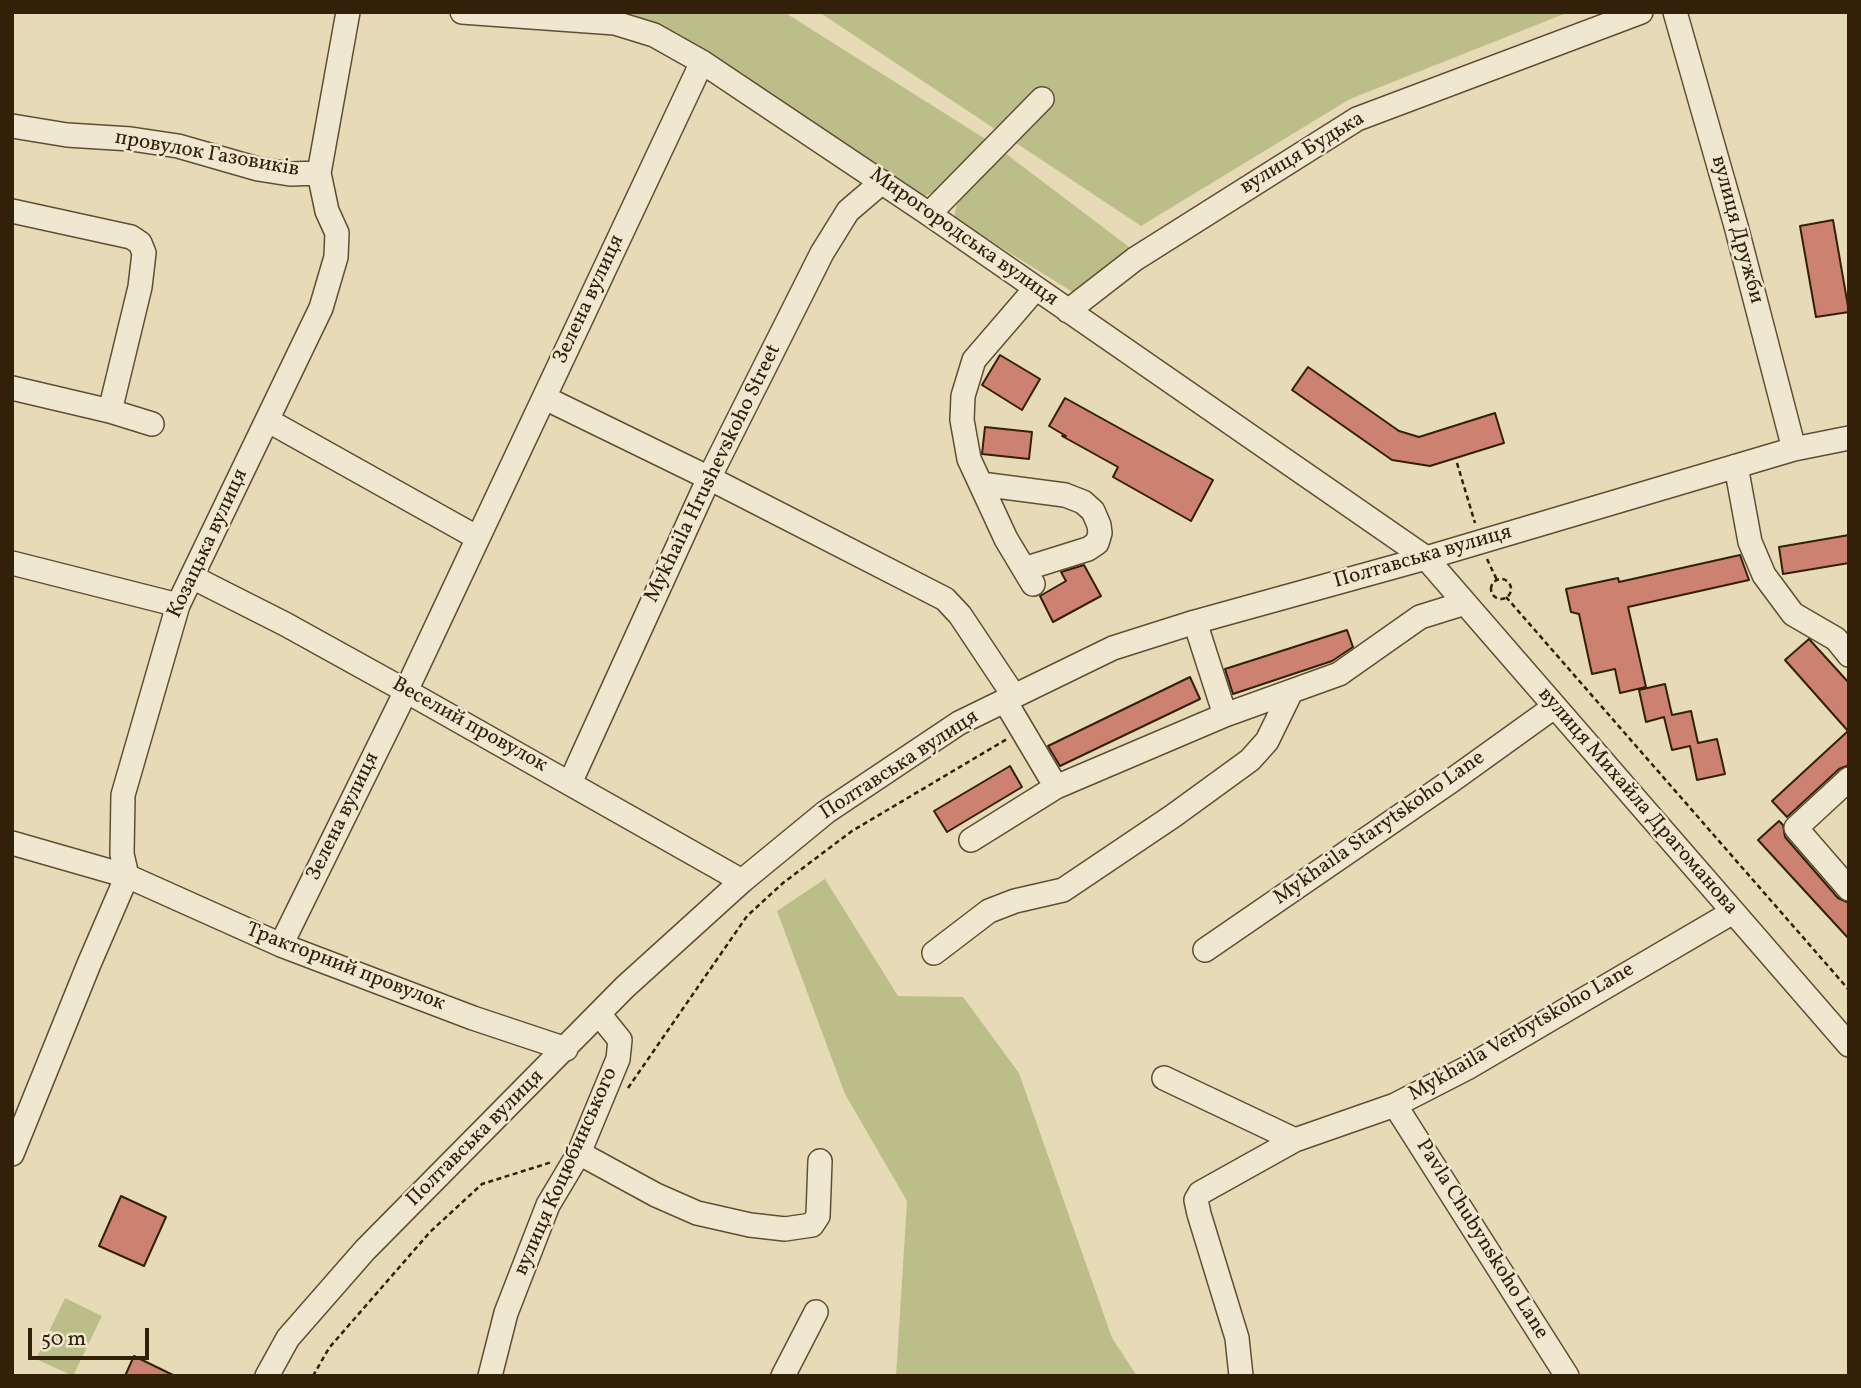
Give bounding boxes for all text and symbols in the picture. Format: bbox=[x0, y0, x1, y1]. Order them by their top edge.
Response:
street label: вулиця Будька bbox=[1236, 107, 1370, 201]
street label: провулок Газовиків bbox=[113, 126, 301, 184]
street label: вулиця Дружби bbox=[1704, 153, 1768, 307]
street label: Мирогородська вулиця bbox=[864, 163, 1062, 313]
street label: Зелена вулиця bbox=[549, 231, 631, 369]
street label: Mykhaila Hrushevskoho Street bbox=[640, 341, 788, 607]
street label: Козацька вулиця bbox=[163, 465, 255, 623]
street label: Полтавська вулиця bbox=[1331, 521, 1515, 595]
street label: Веселий провулок bbox=[387, 673, 551, 779]
street label: вулиця Михайла Драгоманова bbox=[1531, 683, 1743, 921]
street label: Полтавська вулиця bbox=[816, 705, 984, 827]
street label: Mykhaila Starytskoho Lane bbox=[1269, 746, 1491, 912]
street label: Зелена вулиця bbox=[302, 749, 386, 885]
street label: Тракторний провулок bbox=[242, 918, 448, 1018]
street label: Mykhaila Verbytskoho Lane bbox=[1405, 958, 1639, 1108]
street label: вулиця Коцюбинського bbox=[510, 1064, 624, 1280]
street label: Полтавська вулиця bbox=[402, 1065, 550, 1213]
street label: Pavla Chubynskoho Lane bbox=[1409, 1135, 1553, 1345]
scale bar bbox=[32, 1314, 152, 1358]
text: 50 m bbox=[41, 1325, 86, 1354]

